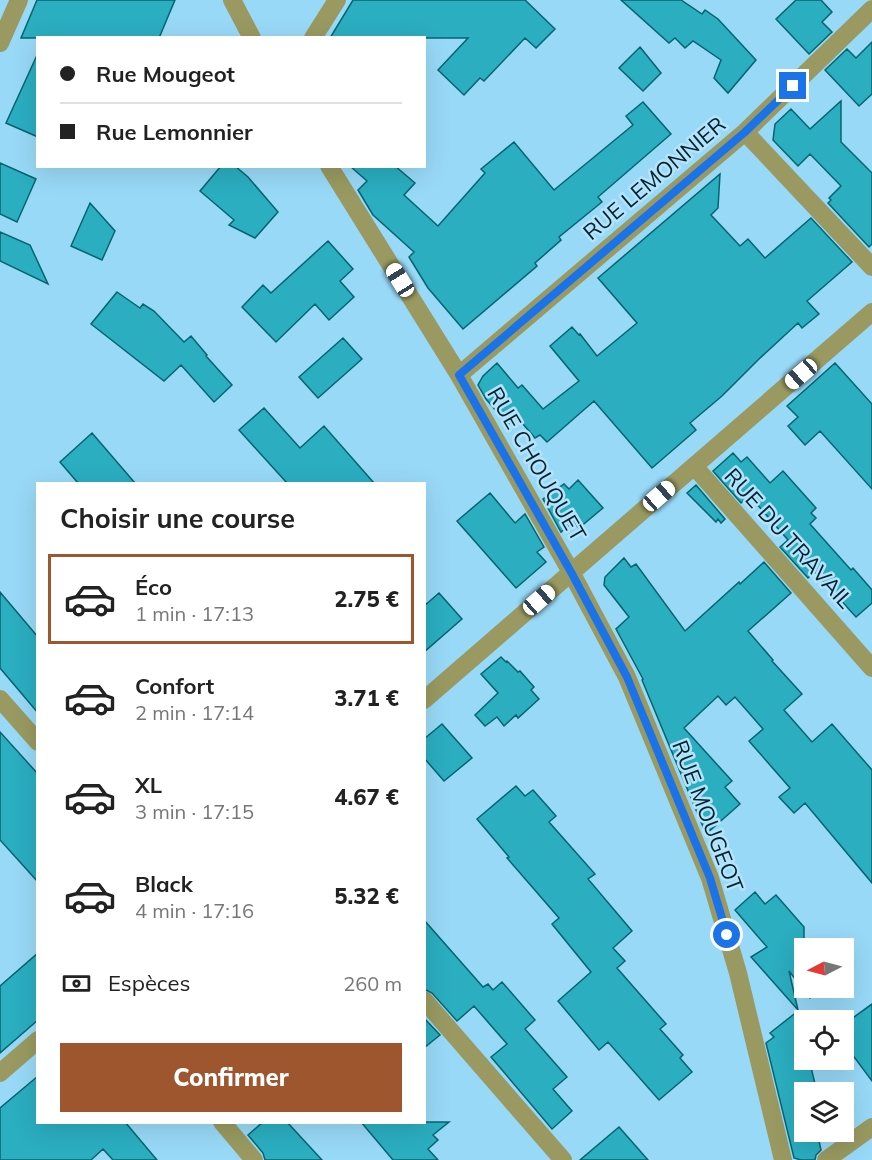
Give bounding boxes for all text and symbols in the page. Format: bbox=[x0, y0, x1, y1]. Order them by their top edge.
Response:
text: Rue Mougeot bbox=[96, 60, 235, 88]
route end bbox=[779, 72, 806, 99]
street label: RUE LEMONNIER bbox=[577, 110, 731, 246]
text: Rue Lemonnier bbox=[96, 118, 253, 146]
car bbox=[383, 260, 417, 300]
car bbox=[782, 355, 820, 393]
street label: RUE CHOUQUET bbox=[481, 382, 593, 546]
street label: RUE DU TRAVAIL bbox=[719, 462, 859, 614]
car bbox=[640, 477, 678, 515]
text: Choisir une course bbox=[60, 501, 295, 535]
icon: car bbox=[63, 572, 117, 626]
text: Éco bbox=[135, 573, 172, 601]
car bbox=[520, 581, 558, 619]
text: 2.75 € bbox=[334, 585, 399, 613]
text: 1 min · 17:13 bbox=[135, 601, 254, 626]
icon: car bbox=[63, 671, 117, 725]
text: Confort bbox=[135, 672, 214, 700]
text: 3.71 € bbox=[334, 684, 399, 712]
text: 2 min · 17:14 bbox=[135, 700, 254, 725]
street label: RUE MOUGEOT bbox=[666, 736, 750, 896]
icon: car bbox=[63, 770, 117, 824]
text: XL bbox=[135, 771, 162, 799]
text: 4.67 € bbox=[334, 783, 399, 811]
text: 3 min · 17:15 bbox=[135, 799, 254, 824]
icon: car bbox=[63, 869, 117, 923]
text: Black bbox=[135, 870, 193, 898]
text: 5.32 € bbox=[334, 882, 399, 910]
text: 4 min · 17:16 bbox=[135, 898, 254, 923]
route start bbox=[713, 921, 740, 948]
north arrow bbox=[794, 938, 854, 998]
map controls bbox=[794, 938, 854, 1142]
icon: cash bbox=[60, 967, 93, 1000]
text: Espèces bbox=[108, 969, 190, 997]
text: 260 m bbox=[343, 971, 402, 996]
button: locate bbox=[794, 1010, 854, 1070]
button: Confirmer bbox=[60, 1043, 402, 1112]
button: layers bbox=[794, 1082, 854, 1142]

